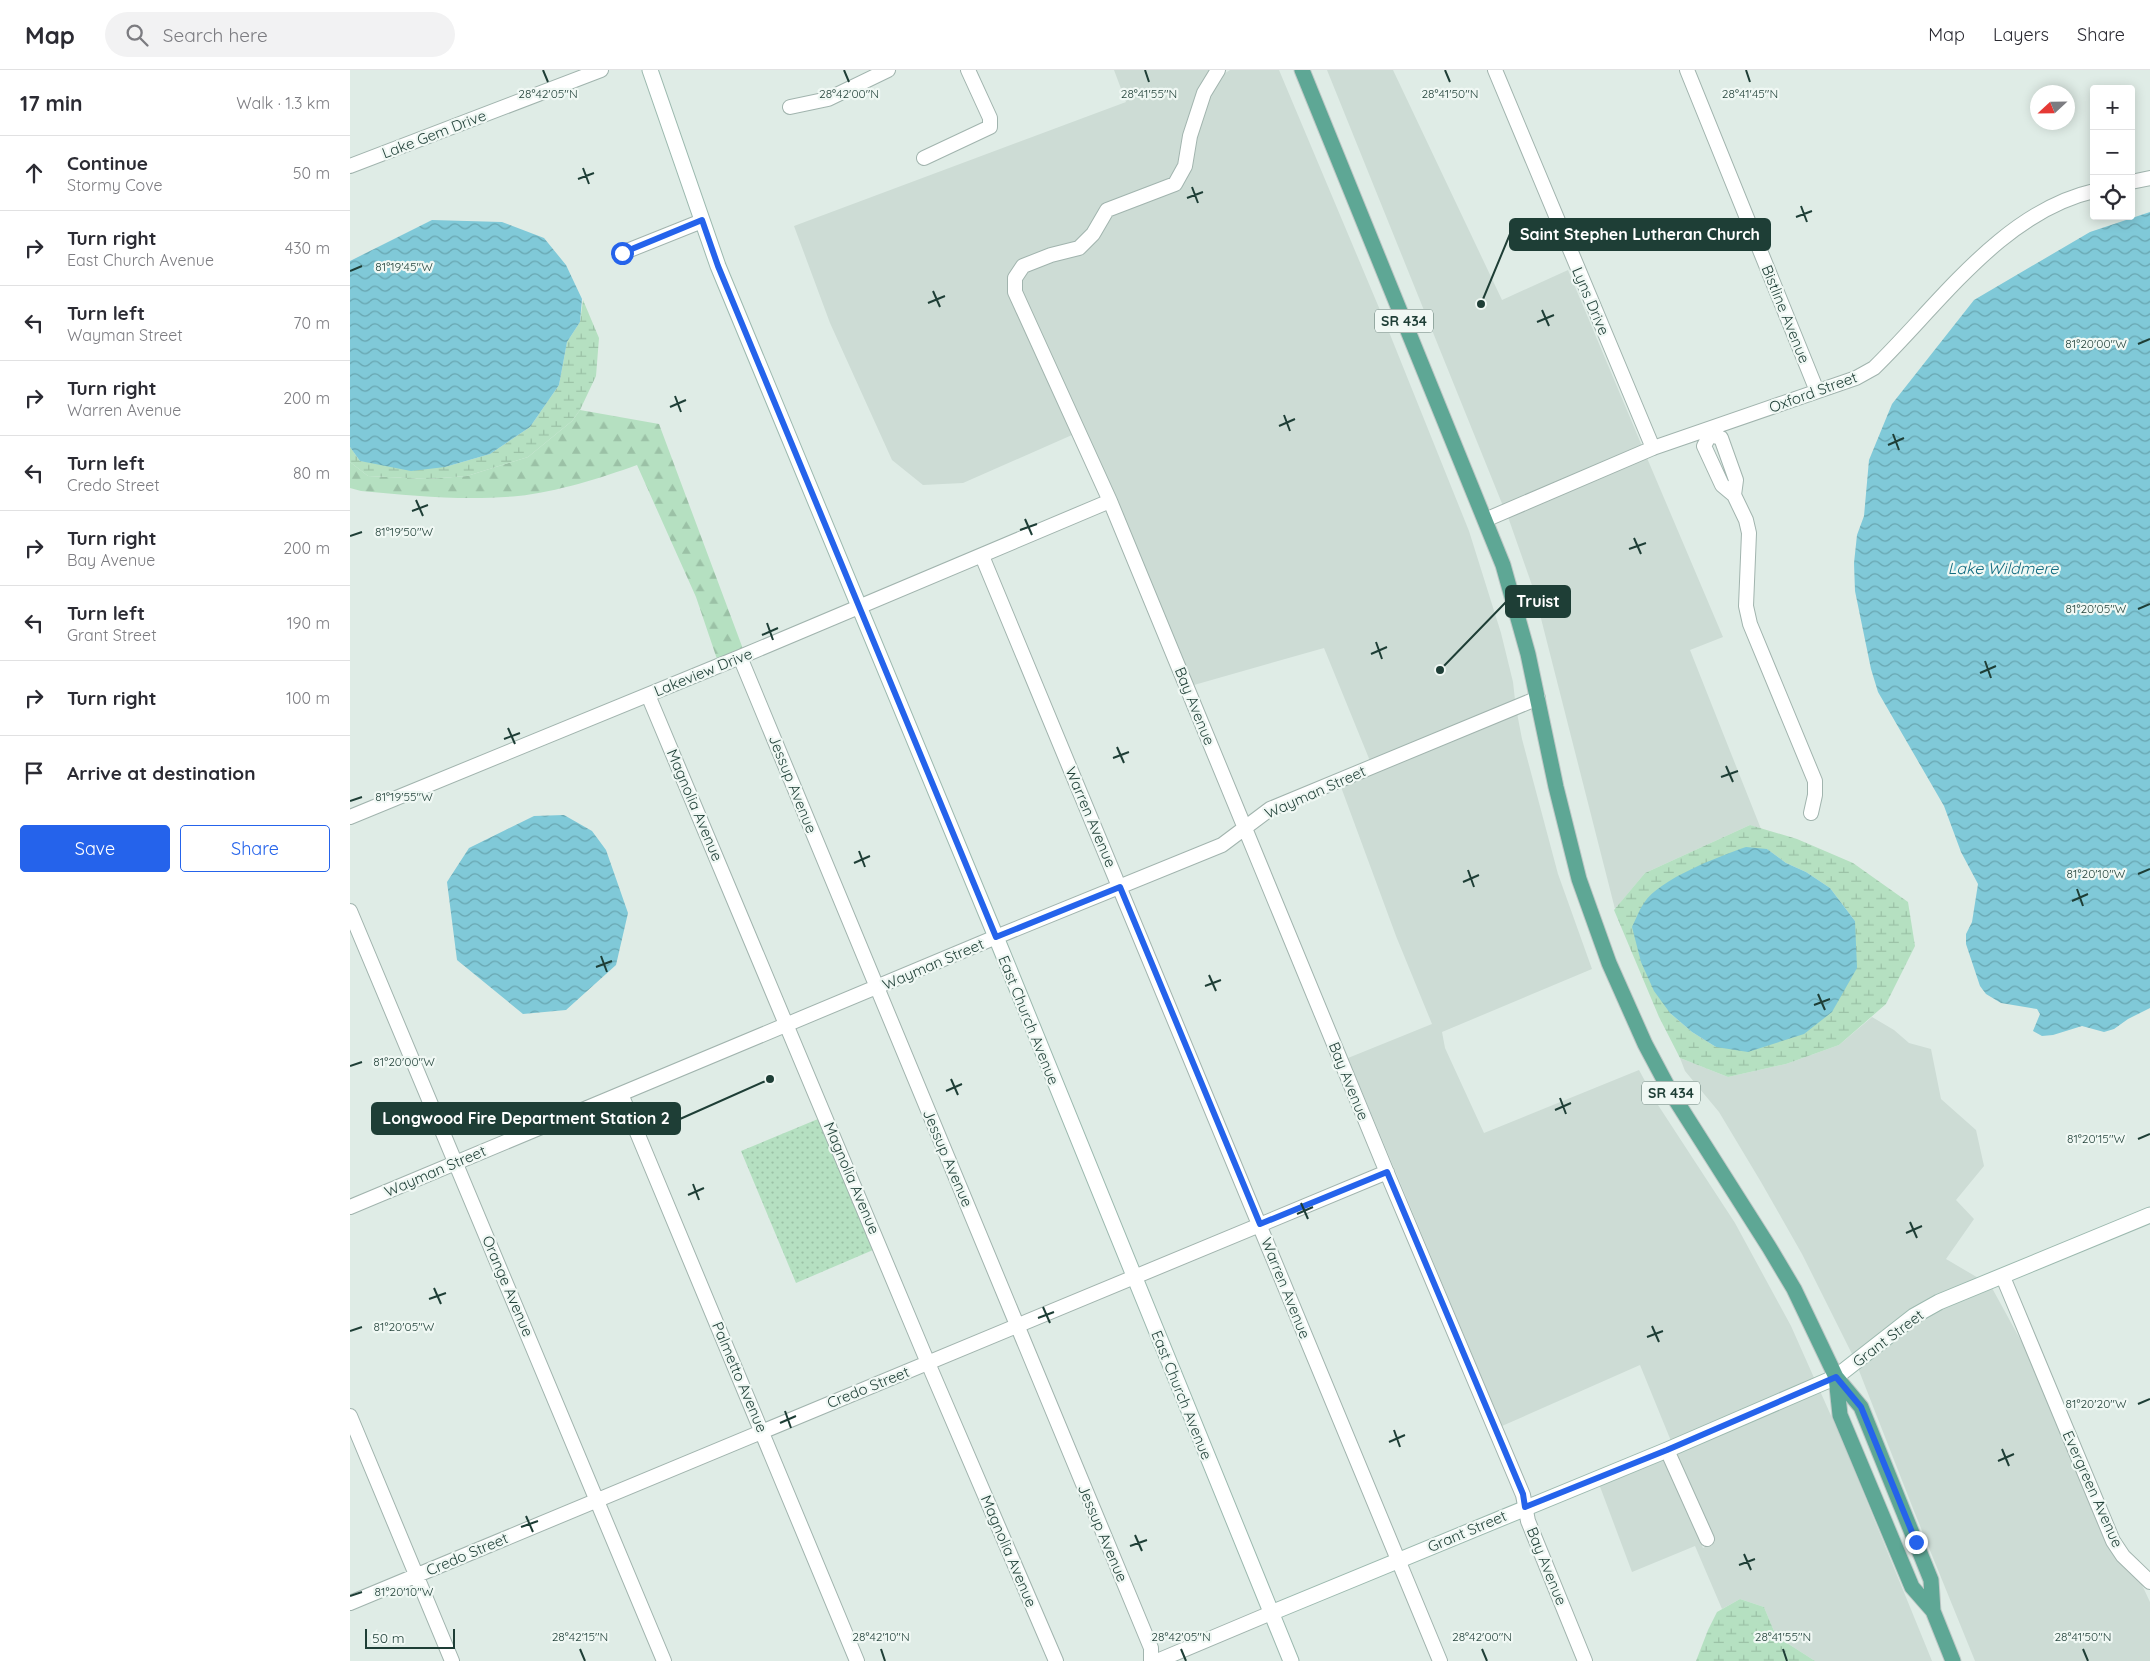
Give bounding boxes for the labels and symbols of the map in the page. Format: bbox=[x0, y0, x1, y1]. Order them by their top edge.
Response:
north arrow bbox=[2030, 85, 2075, 130]
text: 28°42'05"N bbox=[518, 86, 578, 101]
text: 28°42'00"N bbox=[819, 86, 879, 101]
text: 28°41'55"N bbox=[1121, 86, 1177, 101]
text: 28°41'50"N bbox=[1421, 86, 1479, 101]
text: 28°41'45"N bbox=[1722, 86, 1778, 101]
street label: Lake Gem Drive bbox=[379, 105, 489, 163]
callout: Saint Stephen Lutheran Church bbox=[1510, 219, 1770, 250]
text: Saint Stephen Lutheran Church bbox=[1520, 224, 1760, 244]
route start bbox=[611, 242, 634, 265]
text: 81°19'45"W bbox=[375, 259, 433, 274]
street label: Bistline Avenue bbox=[1758, 262, 1814, 366]
street label: Lyns Drive bbox=[1568, 264, 1614, 338]
road number: SR 434 bbox=[1375, 310, 1433, 332]
text: 81°20'00"W bbox=[2065, 336, 2127, 351]
street label: Oxford Street bbox=[1766, 367, 1860, 417]
text: 81°19'50"W bbox=[375, 524, 434, 539]
water label: Lake Wildmere bbox=[1948, 558, 2059, 578]
callout: Truist bbox=[1506, 586, 1570, 617]
text: Truist bbox=[1516, 591, 1560, 611]
text: 81°20'05"W bbox=[2066, 601, 2127, 616]
street label: Lakeview Drive bbox=[651, 644, 755, 700]
street label: Bay Avenue bbox=[1171, 664, 1219, 748]
street label: Jessup Avenue bbox=[765, 732, 821, 836]
street label: Magnolia Avenue bbox=[663, 746, 727, 864]
street label: Wayman Street bbox=[1262, 761, 1368, 823]
street label: Warren Avenue bbox=[1061, 764, 1121, 870]
text: 81°19'55"W bbox=[375, 789, 433, 804]
text: 81°20'10"W bbox=[2067, 866, 2126, 881]
street label: Wayman Street bbox=[879, 934, 987, 994]
street label: East Church Avenue bbox=[994, 953, 1064, 1087]
street label: Bay Avenue bbox=[1325, 1039, 1373, 1123]
text: 81°20'00"W bbox=[373, 1054, 435, 1069]
road number: SR 434 bbox=[1642, 1081, 1700, 1104]
callout: Longwood Fire Department Station 2 bbox=[372, 1103, 680, 1134]
street label: Jessup Avenue bbox=[919, 1106, 977, 1210]
text: Longwood Fire Department Station 2 bbox=[382, 1108, 670, 1128]
street label: Magnolia Avenue bbox=[820, 1119, 884, 1237]
text: 81°20'15"W bbox=[2067, 1131, 2125, 1146]
street label: Wayman Street bbox=[381, 1141, 489, 1201]
street label: Orange Avenue bbox=[478, 1233, 538, 1339]
street label: Warren Avenue bbox=[1257, 1235, 1315, 1341]
street label: Grant Street bbox=[1849, 1305, 1927, 1371]
text: 81°20'05"W bbox=[374, 1319, 435, 1334]
street label: Palmetto Avenue bbox=[708, 1319, 772, 1435]
street label: East Church Avenue bbox=[1147, 1328, 1217, 1462]
street label: Credo Street bbox=[824, 1362, 912, 1412]
text: 81°20'20"W bbox=[2066, 1396, 2127, 1411]
street label: Evergreen Avenue bbox=[2059, 1428, 2127, 1550]
street label: Jessup Avenue bbox=[1074, 1481, 1132, 1585]
street label: Magnolia Avenue bbox=[977, 1492, 1041, 1610]
street label: Grant Street bbox=[1425, 1506, 1509, 1556]
street label: Bay Avenue bbox=[1523, 1524, 1571, 1608]
street label: Credo Street bbox=[423, 1528, 511, 1580]
route end bbox=[1905, 1531, 1928, 1554]
text: 81°20'10"W bbox=[375, 1584, 434, 1599]
scale bar bbox=[365, 1626, 455, 1649]
text: 28°42'15"N bbox=[552, 1629, 608, 1644]
text: 28°42'10"N bbox=[852, 1629, 910, 1644]
text: 28°42'05"N bbox=[1151, 1629, 1211, 1644]
text: 28°42'00"N bbox=[1452, 1629, 1512, 1644]
text: 28°41'55"N bbox=[1755, 1629, 1811, 1644]
text: 28°41'50"N bbox=[2054, 1629, 2112, 1644]

